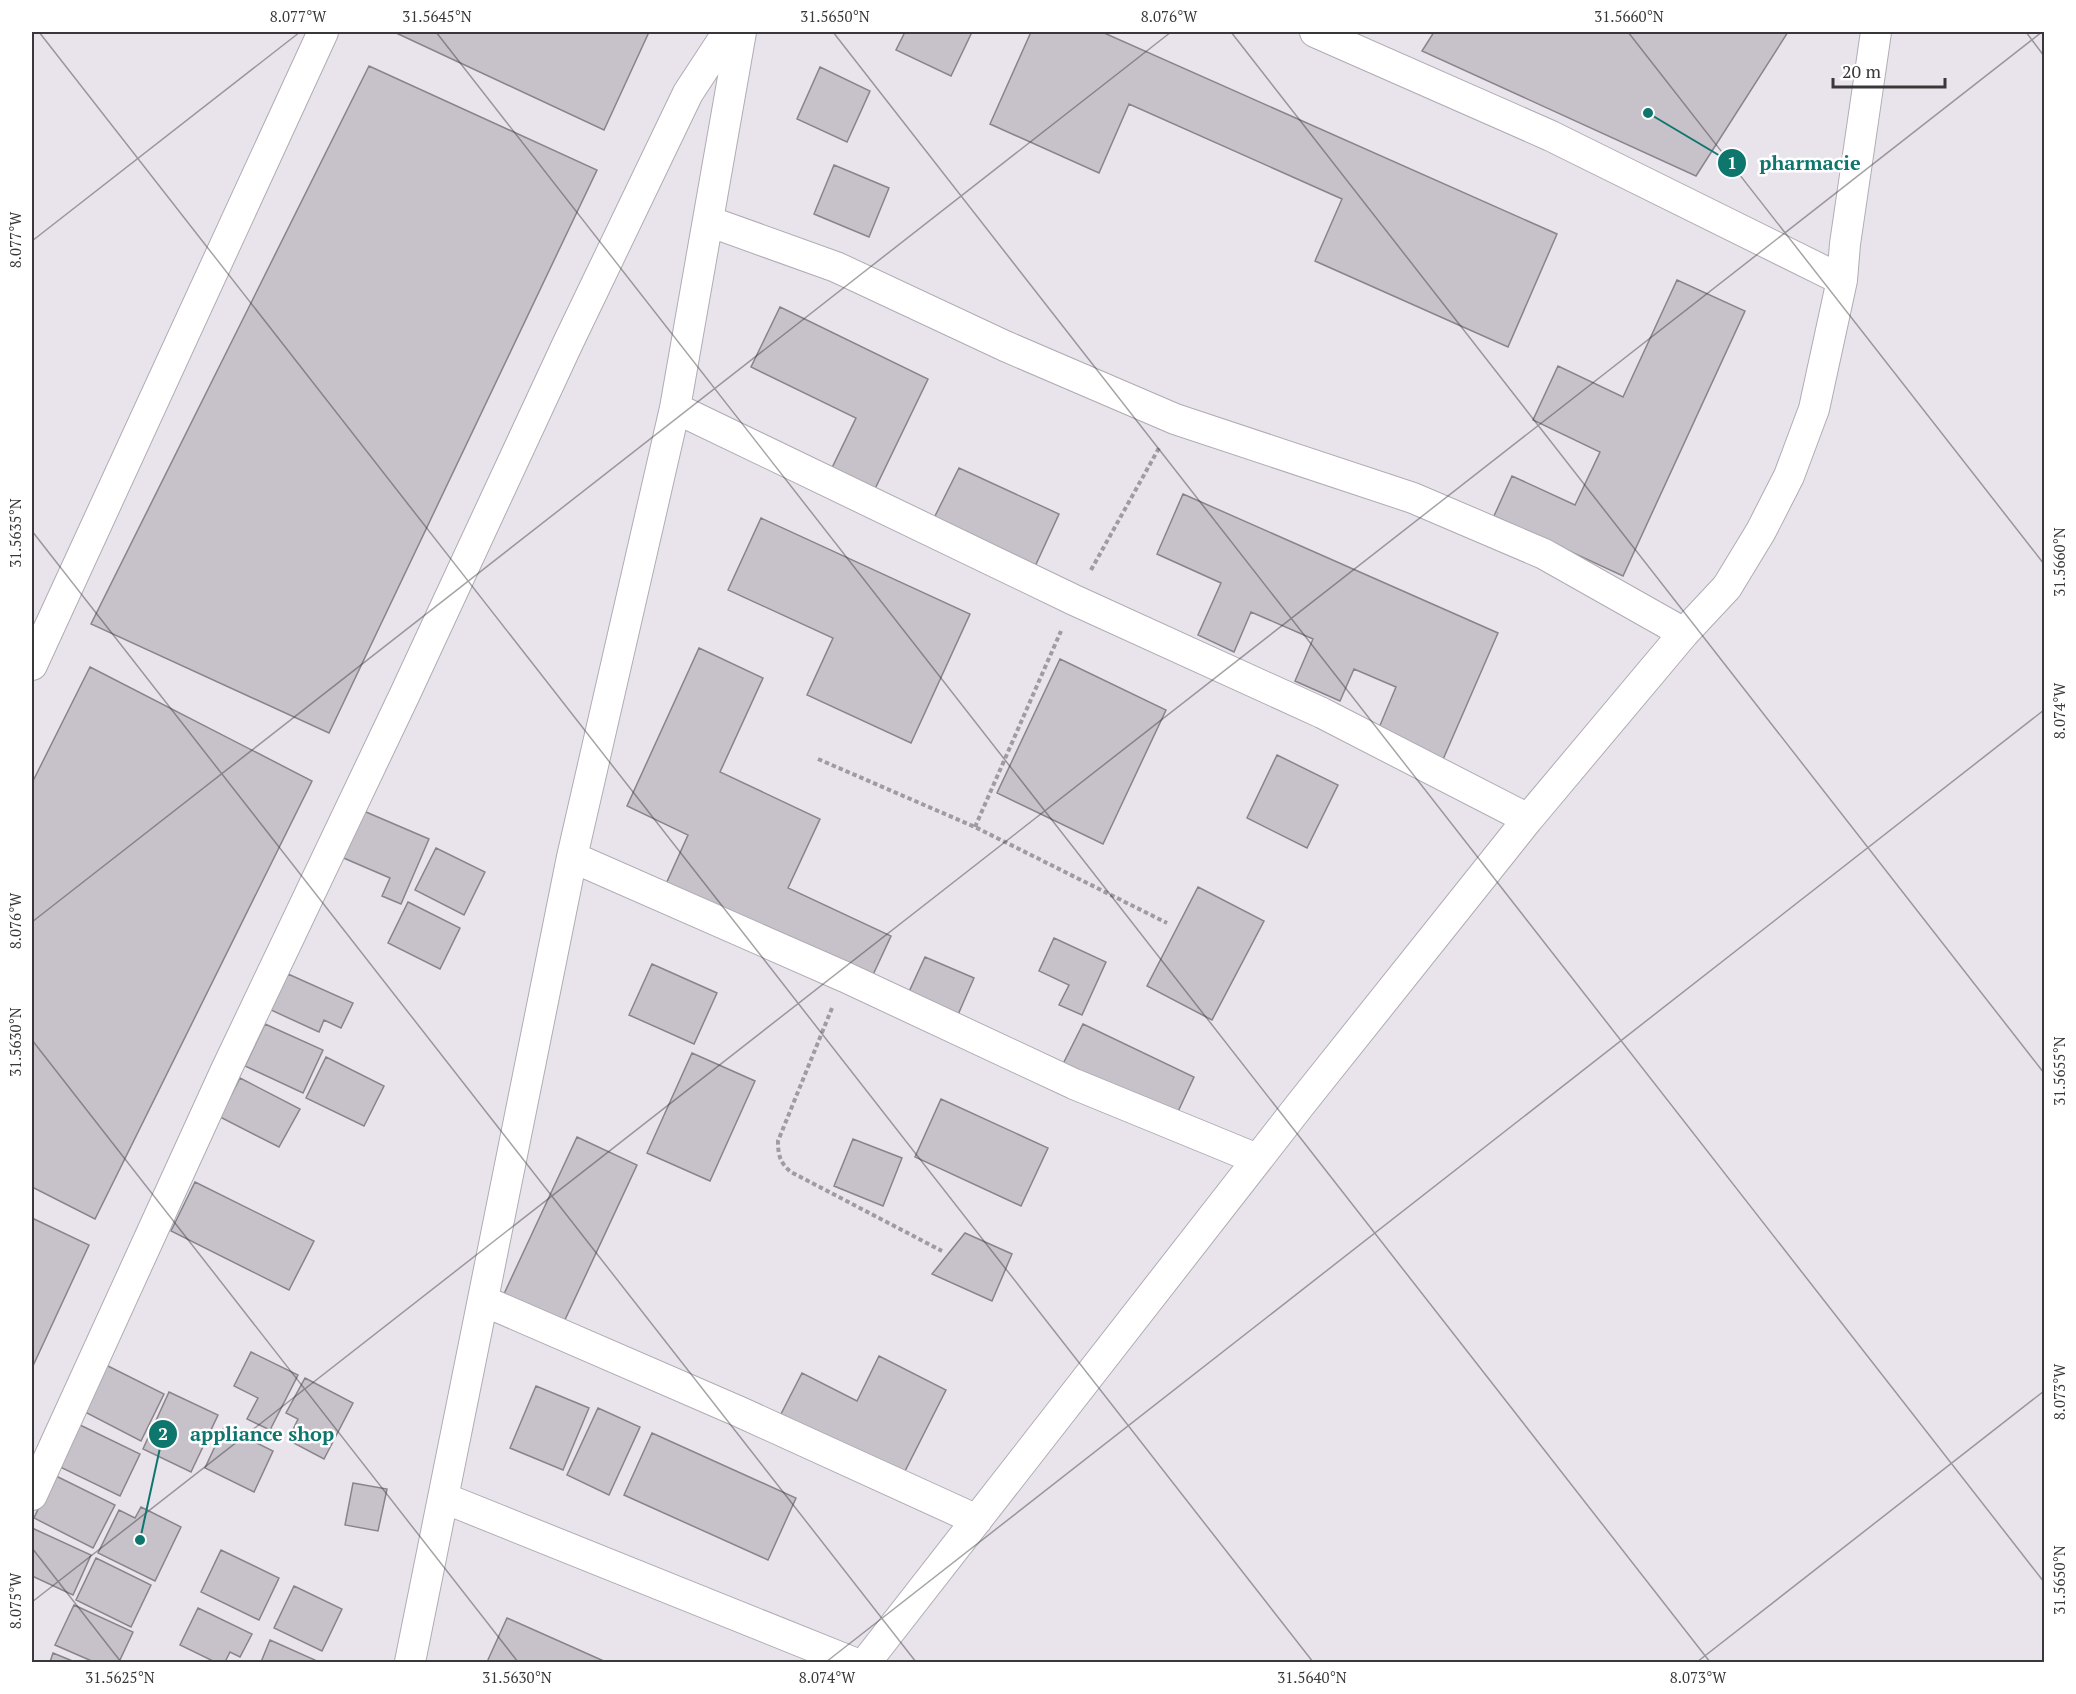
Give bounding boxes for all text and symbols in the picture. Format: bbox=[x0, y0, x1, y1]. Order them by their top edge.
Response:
text: 8.077°W bbox=[270, 6, 327, 26]
text: 31.5645°N bbox=[402, 6, 472, 26]
text: 31.5650°N bbox=[800, 6, 870, 26]
text: 8.076°W bbox=[1141, 6, 1198, 26]
text: 31.5660°N bbox=[1594, 6, 1664, 26]
scale bar bbox=[1833, 51, 1946, 89]
text: 20 m bbox=[1842, 59, 1882, 83]
callout: pharmacie bbox=[1717, 144, 1873, 182]
text: pharmacie bbox=[1759, 149, 1861, 176]
text: 1 bbox=[1727, 150, 1737, 174]
text: 8.077°W bbox=[5, 211, 25, 268]
text: 31.5635°N bbox=[5, 498, 25, 568]
text: 31.5660°N bbox=[2049, 527, 2069, 597]
text: 8.074°W bbox=[2049, 682, 2069, 739]
text: 8.076°W bbox=[5, 892, 25, 949]
text: 31.5630°N bbox=[5, 1007, 25, 1077]
text: 31.5655°N bbox=[2049, 1036, 2069, 1106]
text: 8.073°W bbox=[2049, 1363, 2069, 1420]
callout: appliance shop bbox=[148, 1415, 346, 1453]
text: appliance shop bbox=[190, 1420, 334, 1447]
text: 2 bbox=[158, 1421, 168, 1445]
text: 31.5650°N bbox=[2049, 1545, 2069, 1615]
text: 8.075°W bbox=[5, 1572, 25, 1629]
text: 31.5625°N bbox=[85, 1667, 155, 1687]
text: 31.5630°N bbox=[482, 1667, 552, 1687]
text: 8.074°W bbox=[799, 1667, 856, 1687]
text: 31.5640°N bbox=[1277, 1667, 1347, 1687]
text: 8.073°W bbox=[1670, 1667, 1727, 1687]

